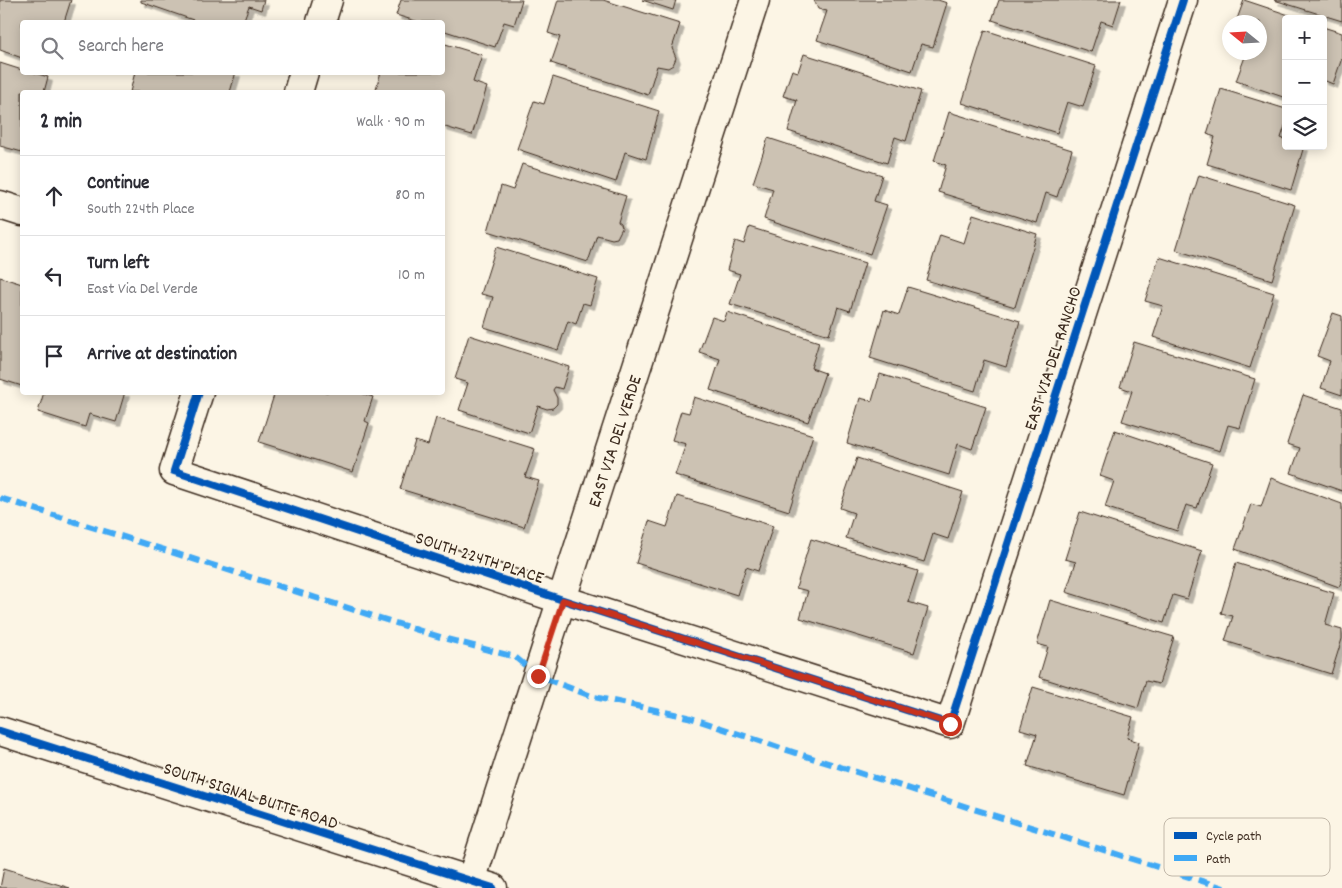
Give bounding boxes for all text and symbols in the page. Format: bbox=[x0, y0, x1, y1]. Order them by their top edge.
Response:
north arrow bbox=[1222, 15, 1267, 60]
map controls bbox=[1282, 15, 1327, 150]
button: + bbox=[1282, 15, 1327, 60]
search box bbox=[20, 20, 445, 75]
icon: search bbox=[38, 34, 66, 62]
text: Search here bbox=[78, 34, 164, 61]
button: − bbox=[1282, 60, 1327, 105]
button: layers bbox=[1282, 105, 1327, 150]
text: 2 min bbox=[40, 108, 82, 138]
text: Walk · 90 m bbox=[356, 111, 425, 134]
text: Continue bbox=[87, 171, 149, 198]
icon: ahead bbox=[40, 182, 68, 210]
text: 80 m bbox=[395, 184, 425, 207]
text: South 224th Place bbox=[87, 198, 195, 221]
text: Turn left bbox=[87, 251, 150, 278]
icon: left bbox=[40, 262, 68, 290]
text: 10 m bbox=[398, 264, 425, 287]
text: East Via Del Verde bbox=[87, 278, 198, 301]
street label: EAST VIA DEL RANCHO bbox=[1019, 283, 1089, 434]
icon: arrive bbox=[40, 342, 68, 370]
text: Arrive at destination bbox=[87, 342, 237, 369]
street label: EAST VIA DEL VERDE bbox=[583, 373, 650, 511]
street label: SOUTH 224TH PLACE bbox=[412, 527, 547, 592]
route end bbox=[527, 665, 550, 688]
route start bbox=[939, 713, 962, 736]
street label: SOUTH SIGNAL BUTTE ROAD bbox=[160, 757, 341, 837]
legend bbox=[1164, 818, 1330, 876]
text: Cycle path bbox=[1206, 827, 1262, 847]
text: Path bbox=[1206, 850, 1231, 870]

